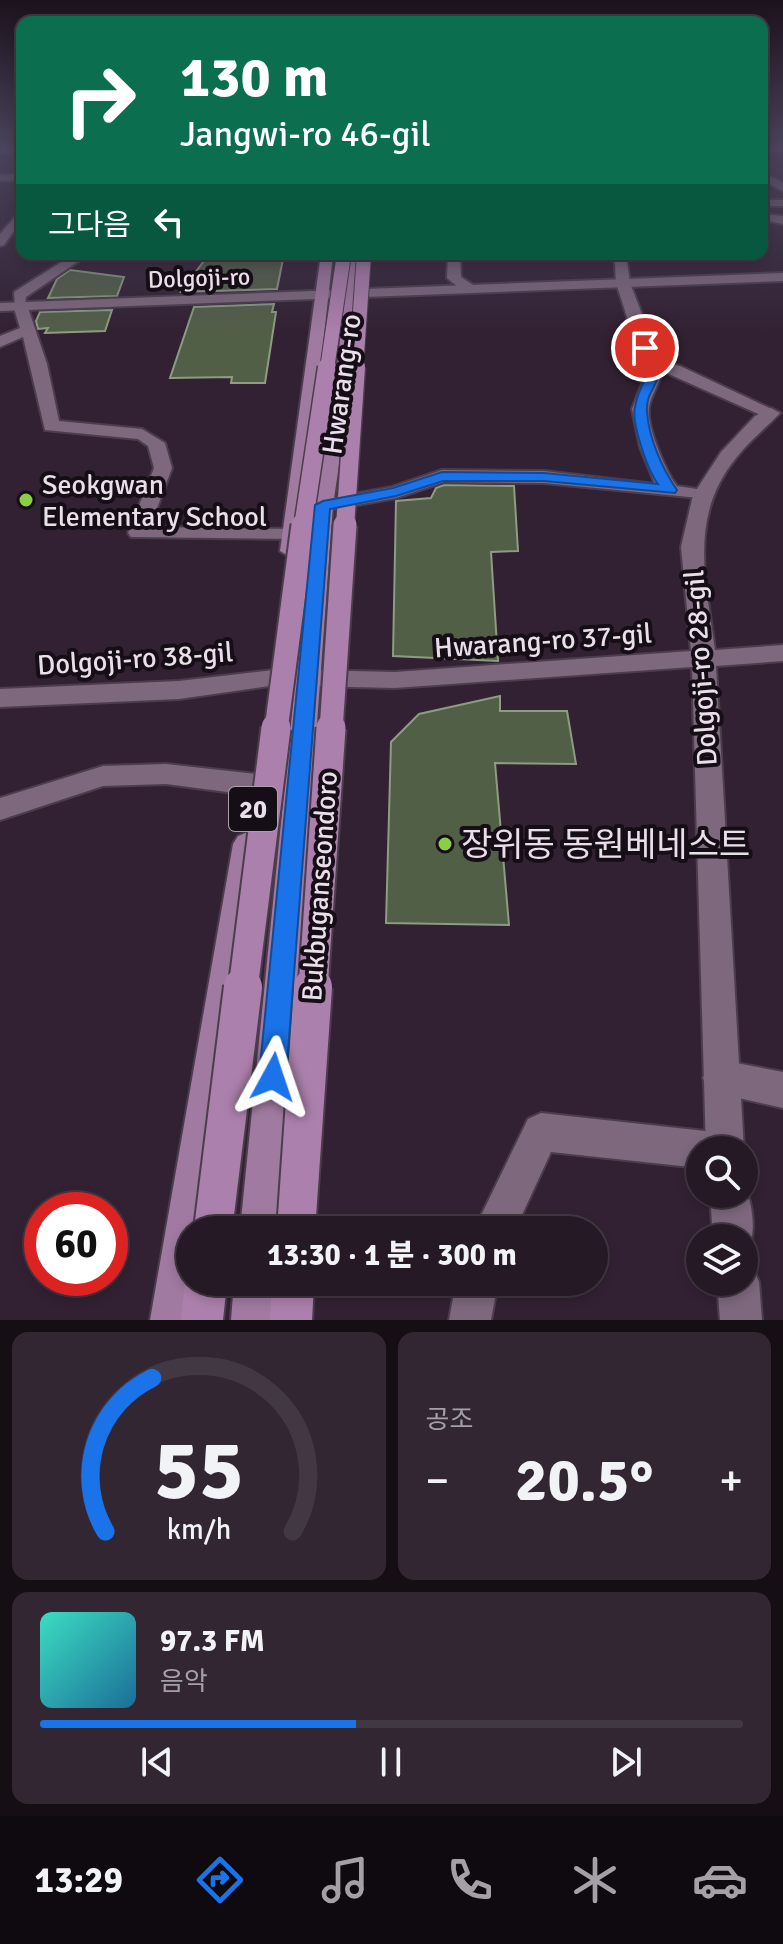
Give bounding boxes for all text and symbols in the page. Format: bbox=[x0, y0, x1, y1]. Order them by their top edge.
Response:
text: 130 m bbox=[180, 43, 328, 112]
icon: right bbox=[48, 48, 152, 152]
text: Jangwi-ro 46-gil bbox=[180, 112, 431, 157]
icon: left bbox=[147, 200, 191, 244]
text: 그다음 bbox=[48, 207, 131, 244]
street label: Dolgoji-ro bbox=[147, 261, 251, 295]
street label: Hwarang-ro bbox=[315, 312, 369, 457]
pin bbox=[611, 314, 679, 382]
icon: arrive bbox=[623, 326, 667, 370]
place label: Seokgwan Elementary School bbox=[42, 468, 267, 534]
marker: Seokgwan Elementary School bbox=[17, 491, 35, 509]
street label: Dolgoji-ro 28-gil bbox=[677, 569, 725, 767]
street label: Hwarang-ro 37-gil bbox=[433, 616, 653, 666]
street label: Dolgoji-ro 38-gil bbox=[36, 635, 234, 683]
street label: Bukbuganseondoro bbox=[295, 770, 345, 1002]
road number: 20 bbox=[229, 787, 277, 831]
place label: 장위동 동원베네스트 bbox=[461, 824, 750, 866]
marker: 장위동 동원베네스트 bbox=[436, 835, 454, 853]
position arrow bbox=[231, 1035, 315, 1119]
map controls bbox=[686, 1136, 758, 1296]
button: search bbox=[686, 1136, 758, 1208]
speed limit sign: 60 bbox=[24, 1192, 128, 1296]
button: layers bbox=[686, 1224, 758, 1296]
text: 13:30 · 1 분 · 300 m bbox=[267, 1237, 517, 1274]
text: 공조 bbox=[426, 1404, 473, 1436]
text: 55 bbox=[154, 1420, 244, 1522]
text: 20.5° bbox=[515, 1444, 653, 1518]
text: − bbox=[426, 1454, 449, 1508]
text: + bbox=[719, 1454, 743, 1508]
text: km/h bbox=[166, 1512, 231, 1547]
text: 97.3 FM bbox=[160, 1623, 265, 1660]
text: 음악 bbox=[160, 1666, 208, 1698]
icon: previous bbox=[135, 1740, 179, 1784]
icon: pause bbox=[369, 1740, 413, 1784]
icon: next bbox=[604, 1740, 648, 1784]
icon: directions bbox=[192, 1852, 248, 1908]
icon: music bbox=[317, 1852, 373, 1908]
icon: phone bbox=[442, 1852, 498, 1908]
icon: climate bbox=[567, 1852, 623, 1908]
icon: car bbox=[692, 1852, 748, 1908]
text: 13:29 bbox=[35, 1858, 123, 1903]

